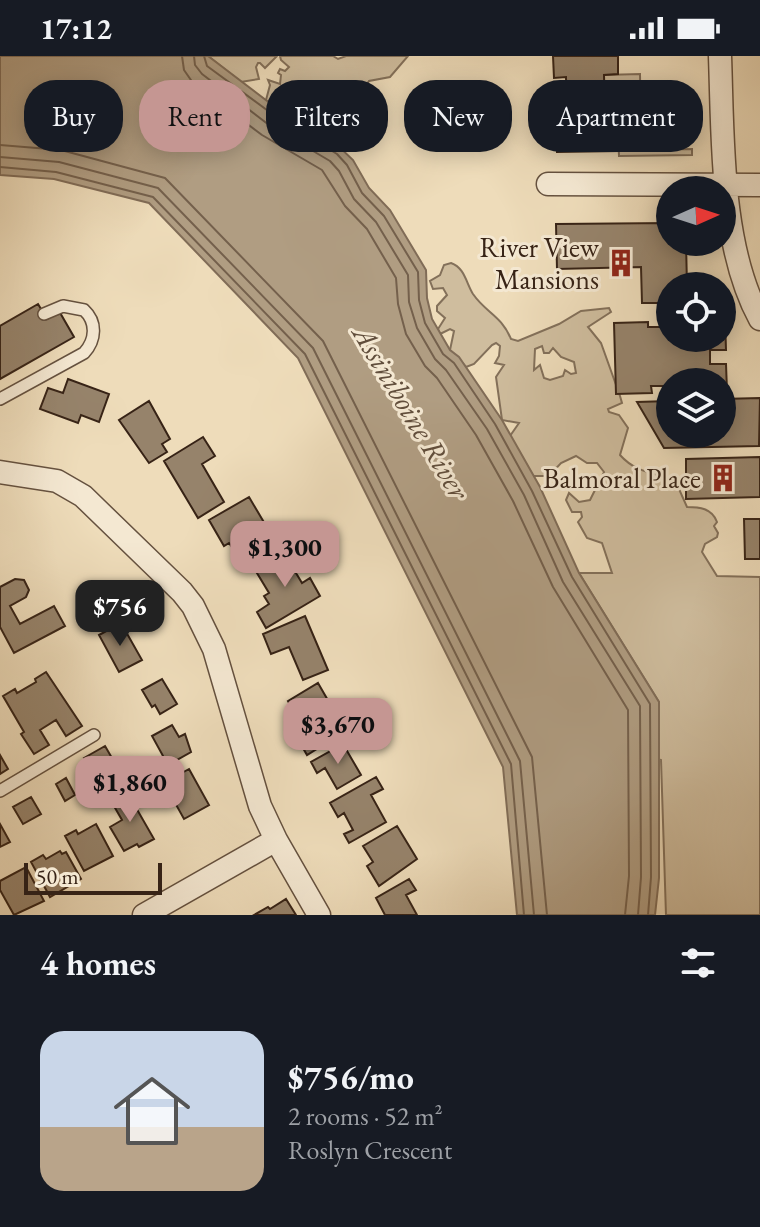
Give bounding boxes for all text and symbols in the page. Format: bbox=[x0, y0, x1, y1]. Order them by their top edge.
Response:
text: 17:12 bbox=[40, 9, 112, 48]
chip: Buy bbox=[24, 80, 123, 152]
chip: Rent bbox=[139, 80, 250, 152]
chip: Filters bbox=[266, 80, 388, 152]
chip: New bbox=[404, 80, 512, 152]
chip: Apartment bbox=[528, 80, 703, 152]
north arrow bbox=[656, 176, 736, 256]
map controls bbox=[656, 176, 736, 448]
place label: River View Mansions bbox=[480, 229, 600, 297]
building icon: River View Mansions bbox=[606, 248, 636, 278]
button: locate bbox=[656, 272, 736, 352]
water label: Assiniboine River bbox=[343, 315, 480, 508]
button: layers bbox=[656, 368, 736, 448]
place label: Balmoral Place bbox=[543, 460, 701, 496]
building icon: Balmoral Place bbox=[708, 463, 738, 493]
pin: $1,300 bbox=[220, 521, 350, 589]
text: $1,300 bbox=[248, 530, 322, 564]
pin: $756 bbox=[73, 580, 167, 648]
text: $756 bbox=[93, 589, 147, 623]
pin: $3,670 bbox=[273, 698, 403, 766]
text: $3,670 bbox=[301, 707, 375, 741]
pin: $1,860 bbox=[65, 756, 195, 824]
text: $1,860 bbox=[93, 765, 167, 799]
scale bar bbox=[24, 859, 162, 895]
text: 50 m bbox=[36, 862, 79, 891]
text: 4 homes bbox=[40, 941, 156, 985]
icon: filters bbox=[676, 941, 720, 985]
text: $756/mo bbox=[288, 1055, 414, 1099]
icon: home bbox=[104, 1063, 200, 1159]
text: 2 rooms · 52 m² bbox=[288, 1099, 443, 1133]
text: Roslyn Crescent bbox=[288, 1133, 452, 1167]

